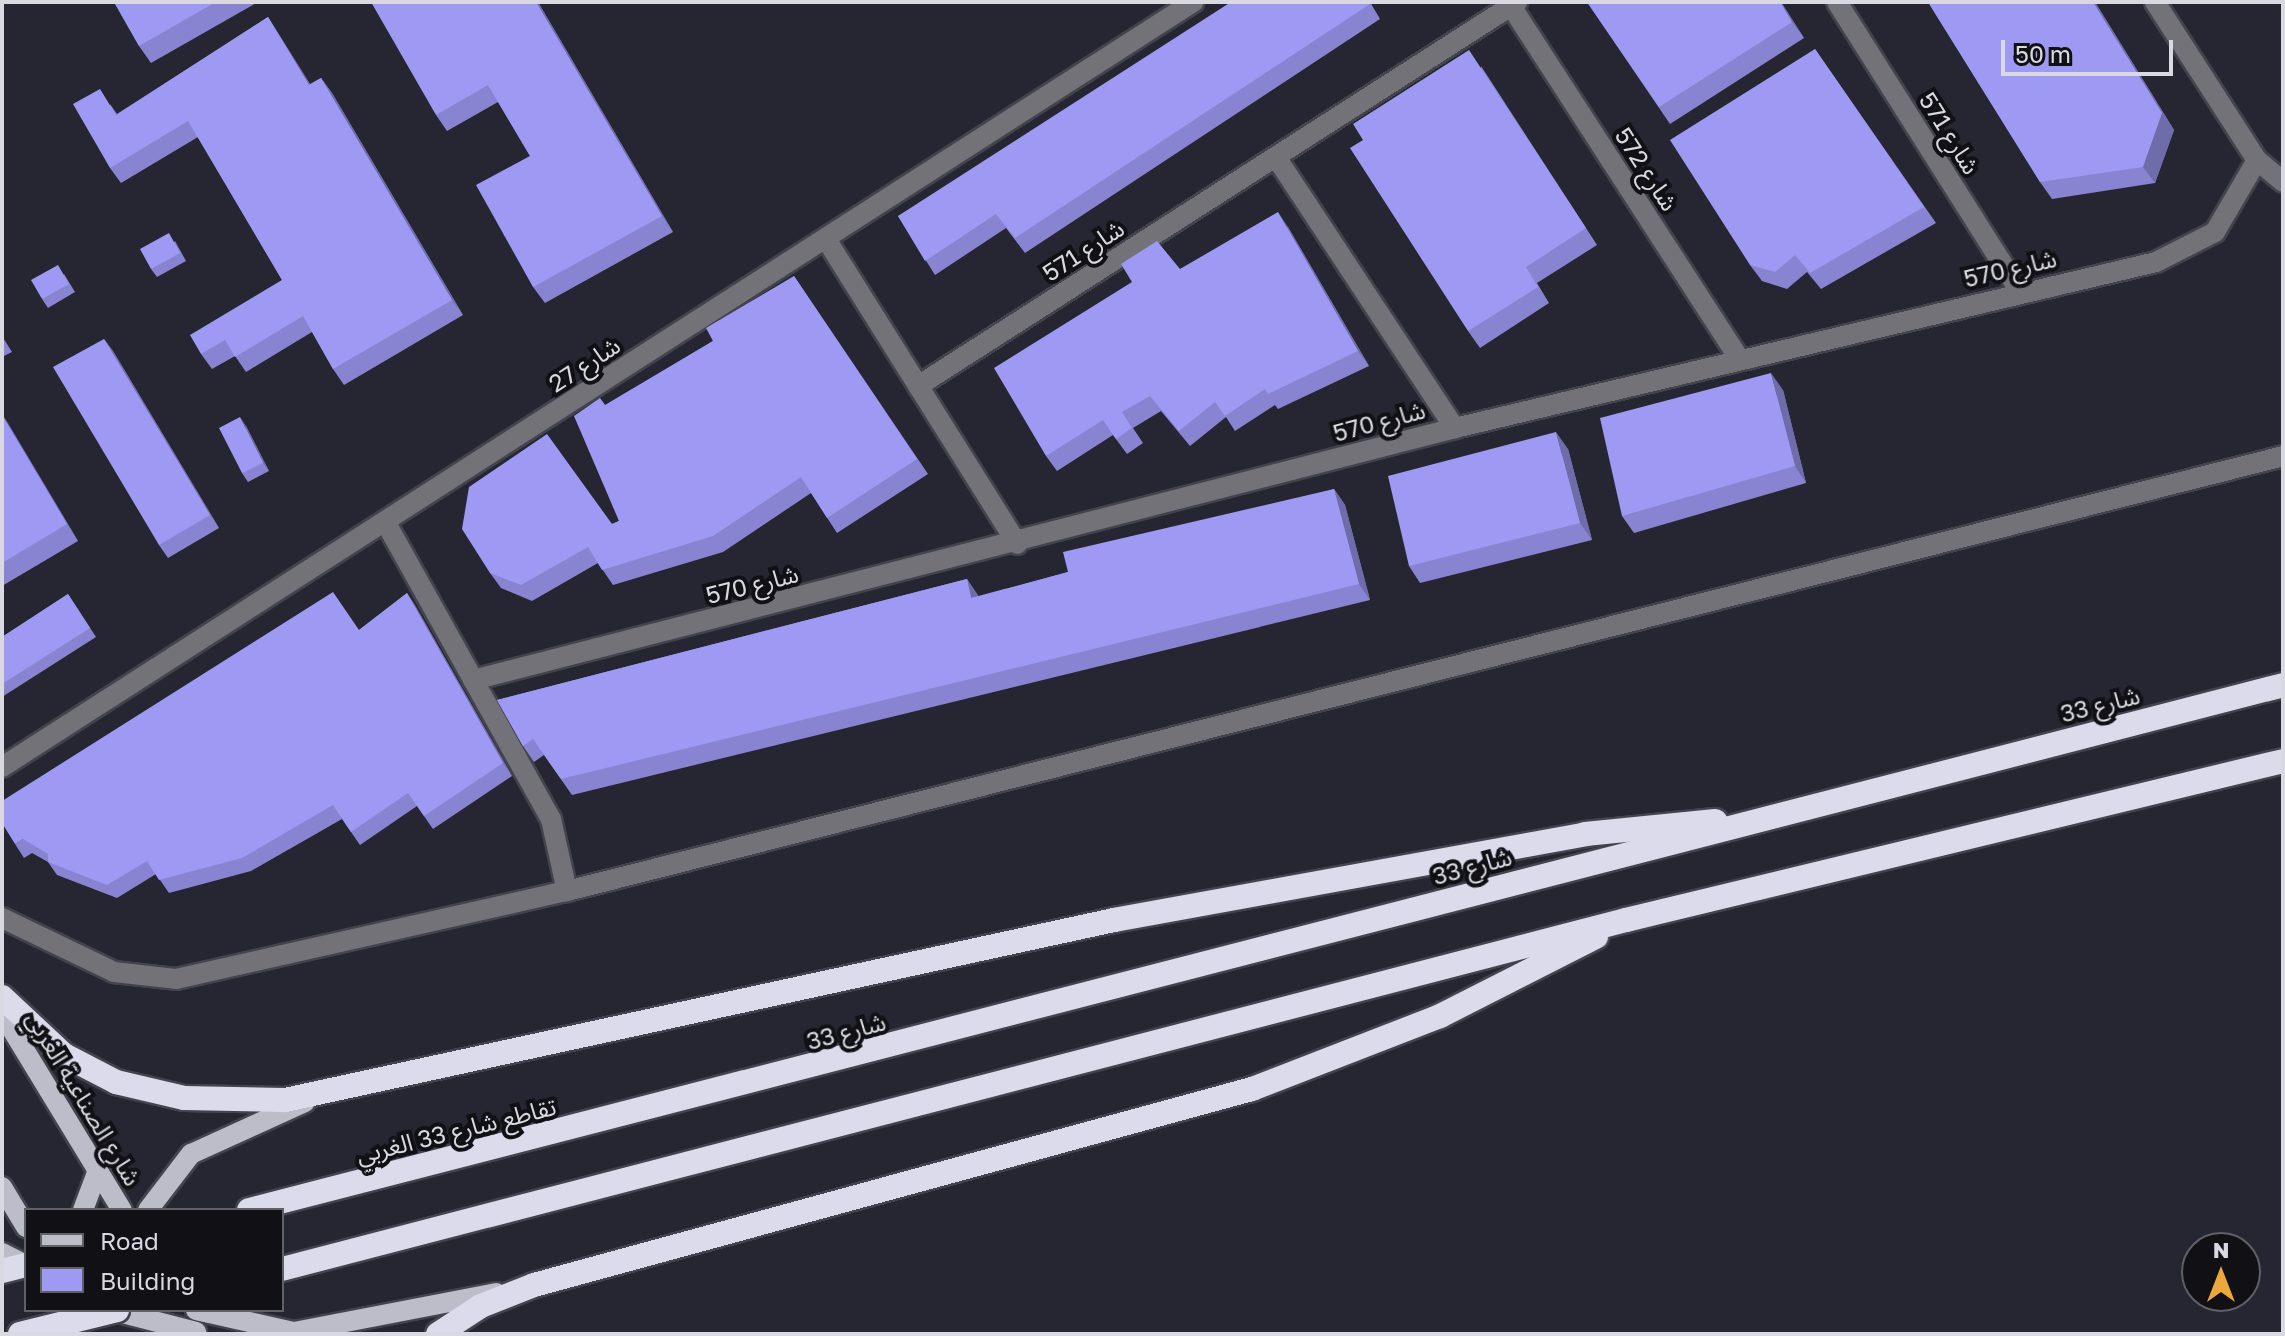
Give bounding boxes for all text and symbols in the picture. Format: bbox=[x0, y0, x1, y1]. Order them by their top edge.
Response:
scale bar bbox=[2005, 24, 2177, 74]
text: 50 m bbox=[2015, 39, 2071, 68]
street label: شارع 571 bbox=[1914, 87, 1986, 179]
street label: شارع 572 bbox=[1610, 122, 1684, 216]
street label: شارع 571 bbox=[1037, 213, 1129, 287]
street label: شارع 570 bbox=[1961, 243, 2059, 293]
street label: شارع 27 bbox=[543, 330, 625, 398]
street label: شارع 570 bbox=[1330, 395, 1428, 447]
street label: شارع 570 bbox=[703, 559, 801, 609]
street label: شارع 33 bbox=[2057, 680, 2143, 728]
street label: شارع 33 bbox=[1429, 842, 1515, 890]
street label: شارع الصناعية الغربي bbox=[20, 1005, 148, 1191]
street label: شارع 33 bbox=[803, 1007, 889, 1055]
street label: تقاطع شارع 33 الغربي bbox=[353, 1091, 559, 1169]
legend bbox=[24, 1208, 284, 1312]
text: Road bbox=[100, 1226, 159, 1255]
north arrow bbox=[2181, 1232, 2261, 1312]
text: N bbox=[2213, 1236, 2229, 1263]
text: Building bbox=[100, 1266, 195, 1295]

